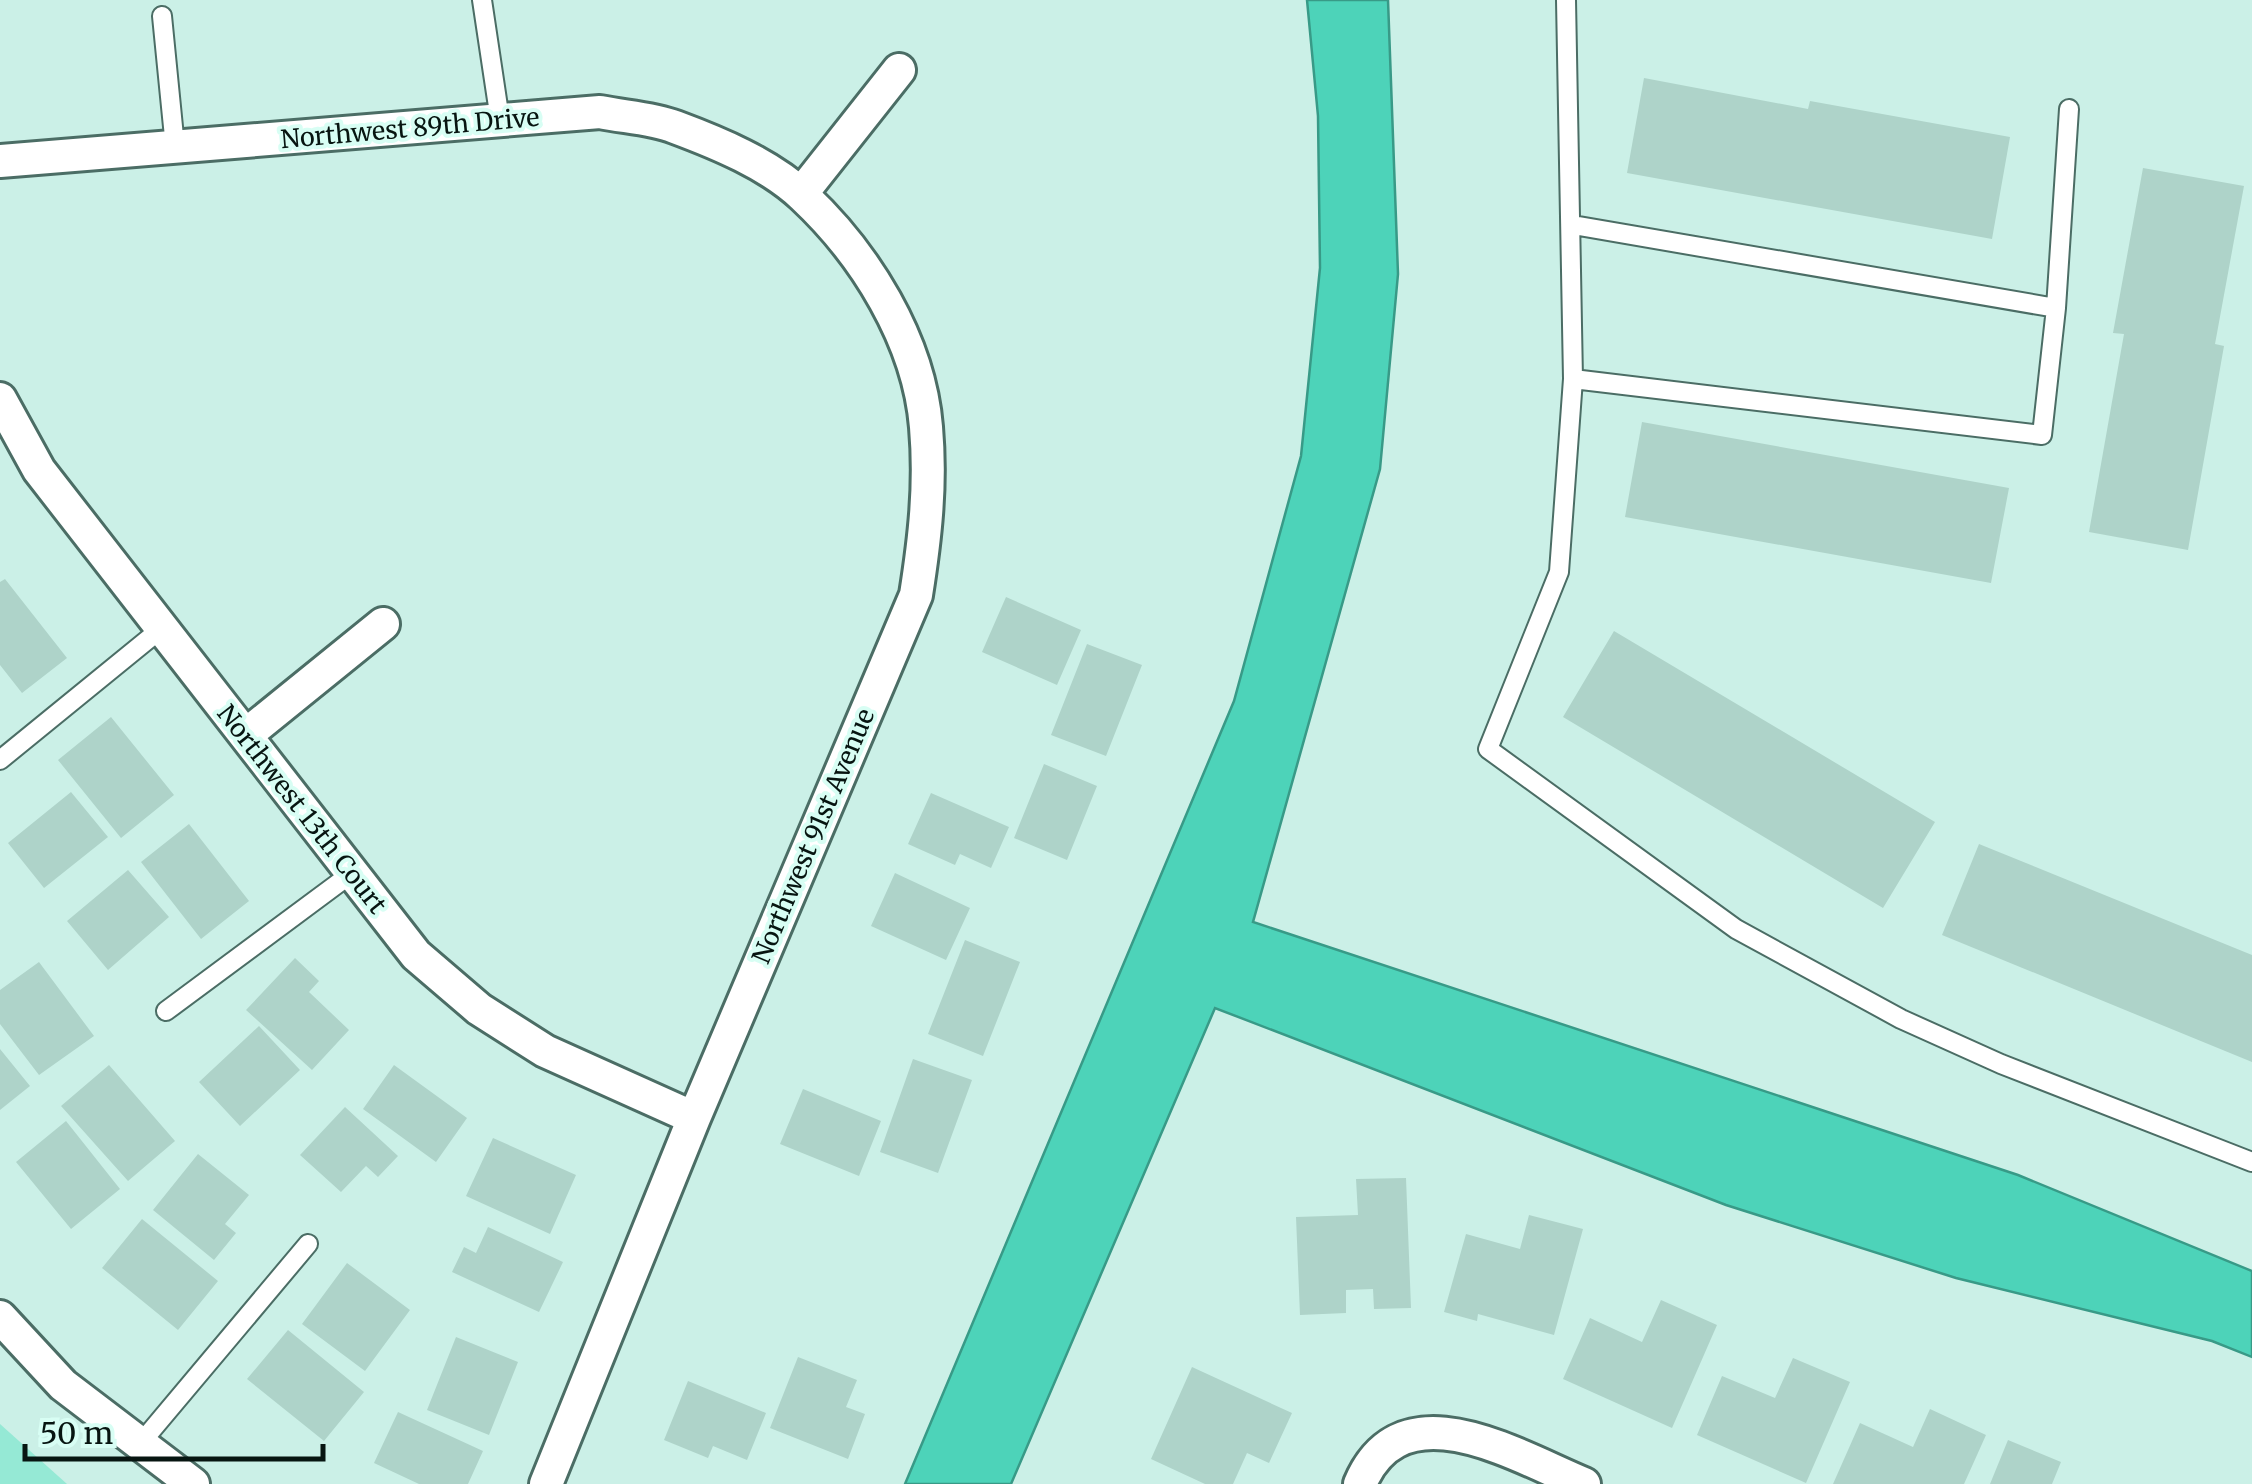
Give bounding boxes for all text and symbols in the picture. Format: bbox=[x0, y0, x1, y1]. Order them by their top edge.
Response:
street label: Northwest 89th Drive bbox=[279, 101, 541, 155]
street label: Northwest 13th Court bbox=[210, 698, 394, 920]
street label: Northwest 91st Avenue bbox=[745, 704, 881, 968]
scale bar bbox=[25, 1399, 322, 1461]
text: 50 m bbox=[40, 1414, 113, 1452]

